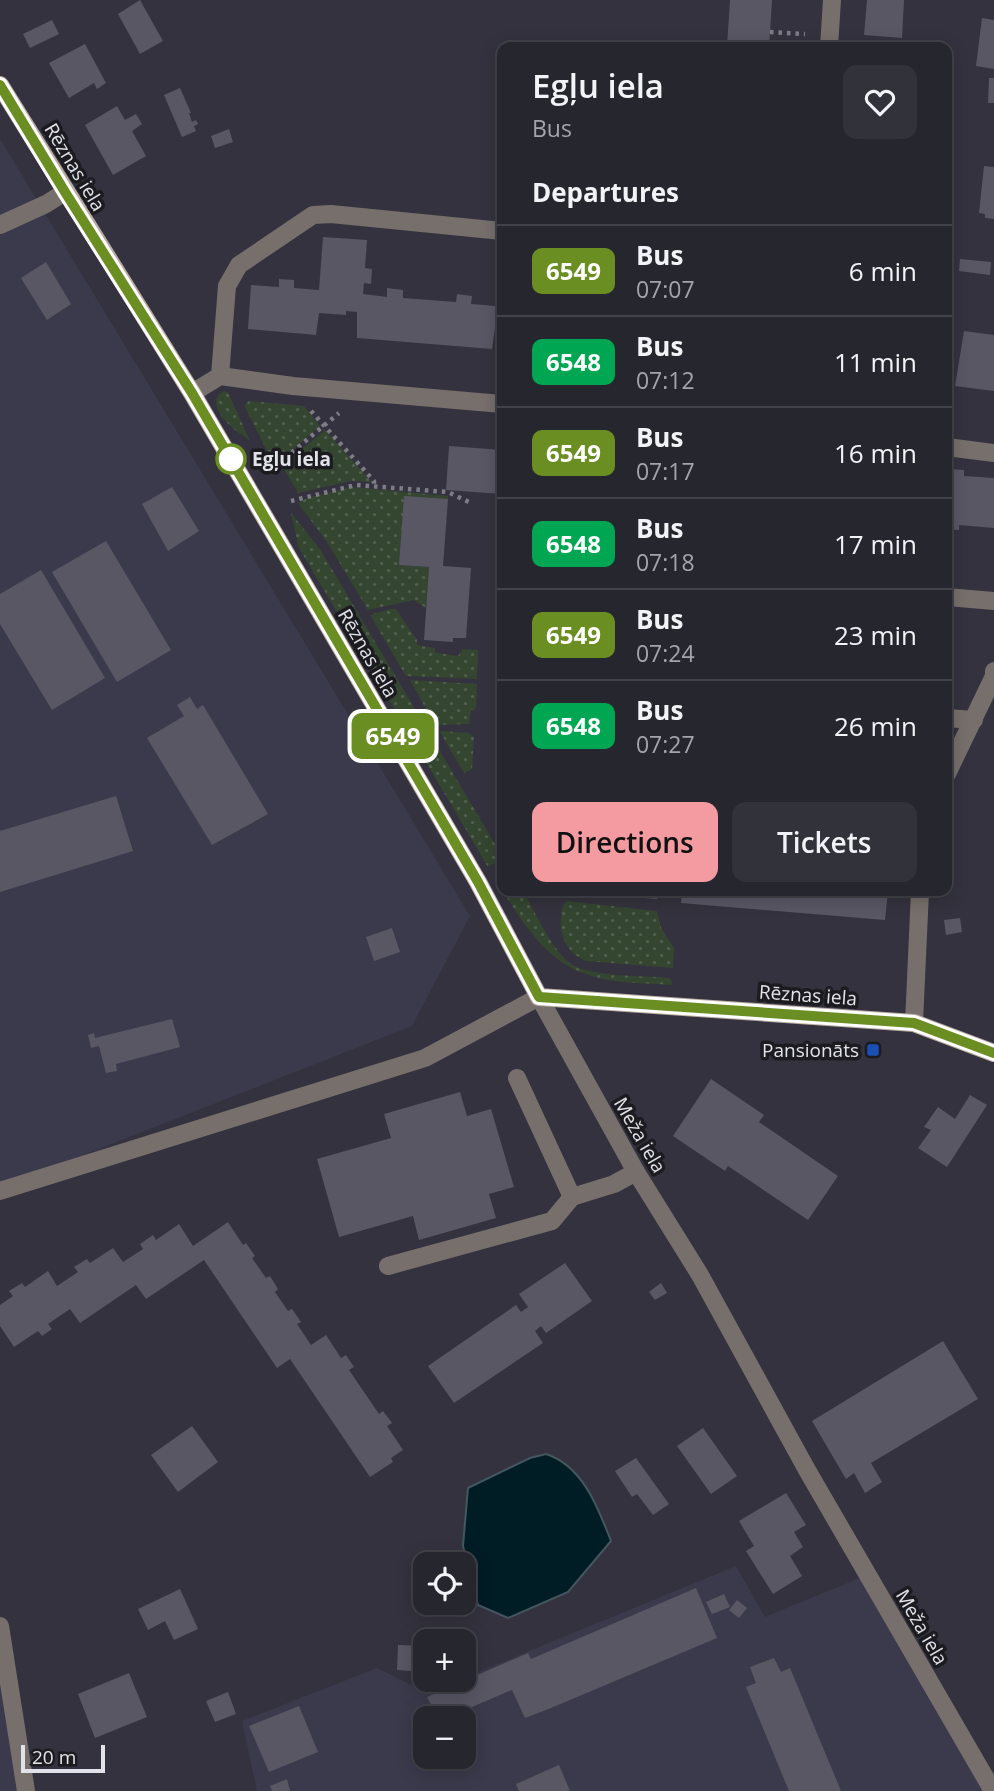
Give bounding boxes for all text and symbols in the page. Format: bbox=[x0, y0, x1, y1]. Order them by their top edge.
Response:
text: Egļu iela bbox=[532, 63, 664, 108]
button: heart bbox=[843, 65, 917, 139]
text: Bus bbox=[532, 112, 572, 144]
street label: Rēznas iela bbox=[39, 118, 111, 216]
text: Departures bbox=[532, 174, 679, 210]
text: Bus bbox=[636, 237, 683, 273]
text: 6 min bbox=[849, 253, 917, 289]
text: 6549 bbox=[546, 254, 601, 287]
text: 07:07 bbox=[636, 273, 695, 305]
text: Bus bbox=[636, 328, 683, 364]
text: 11 min bbox=[834, 344, 917, 380]
text: 6548 bbox=[546, 345, 601, 378]
text: 07:12 bbox=[636, 364, 695, 396]
text: Bus bbox=[636, 419, 683, 455]
text: 16 min bbox=[834, 435, 917, 471]
text: 6549 bbox=[546, 436, 601, 469]
marker: Egļu iela bbox=[216, 444, 246, 474]
place label: Egļu iela bbox=[252, 446, 331, 472]
text: 07:17 bbox=[636, 455, 695, 487]
text: Bus bbox=[636, 510, 683, 546]
text: 17 min bbox=[834, 526, 917, 562]
text: 6548 bbox=[546, 527, 601, 560]
text: 07:18 bbox=[636, 546, 695, 578]
text: Bus bbox=[636, 601, 683, 637]
street label: Rēznas iela bbox=[332, 604, 404, 702]
text: 23 min bbox=[834, 617, 917, 653]
text: 6549 bbox=[546, 618, 601, 651]
text: 07:24 bbox=[636, 637, 695, 669]
text: Bus bbox=[636, 692, 683, 728]
text: 26 min bbox=[834, 708, 917, 744]
text: 6548 bbox=[546, 709, 601, 742]
line badge: 6549 bbox=[344, 713, 442, 759]
text: 6549 bbox=[366, 719, 420, 752]
text: 07:27 bbox=[636, 728, 695, 760]
button: Directions bbox=[532, 802, 718, 882]
button: Tickets bbox=[732, 802, 917, 882]
street label: Rēznas iela bbox=[758, 979, 858, 1011]
place label: Pansionāts bbox=[762, 1037, 859, 1063]
marker: Pansionāts bbox=[865, 1042, 881, 1058]
street label: Meža iela bbox=[608, 1093, 672, 1177]
map controls bbox=[413, 1552, 476, 1769]
button: locate bbox=[413, 1552, 476, 1615]
street label: Meža iela bbox=[890, 1585, 954, 1669]
button: + bbox=[413, 1629, 476, 1692]
button: − bbox=[413, 1706, 476, 1769]
scale bar bbox=[21, 1742, 105, 1774]
text: 20 m bbox=[32, 1744, 76, 1770]

